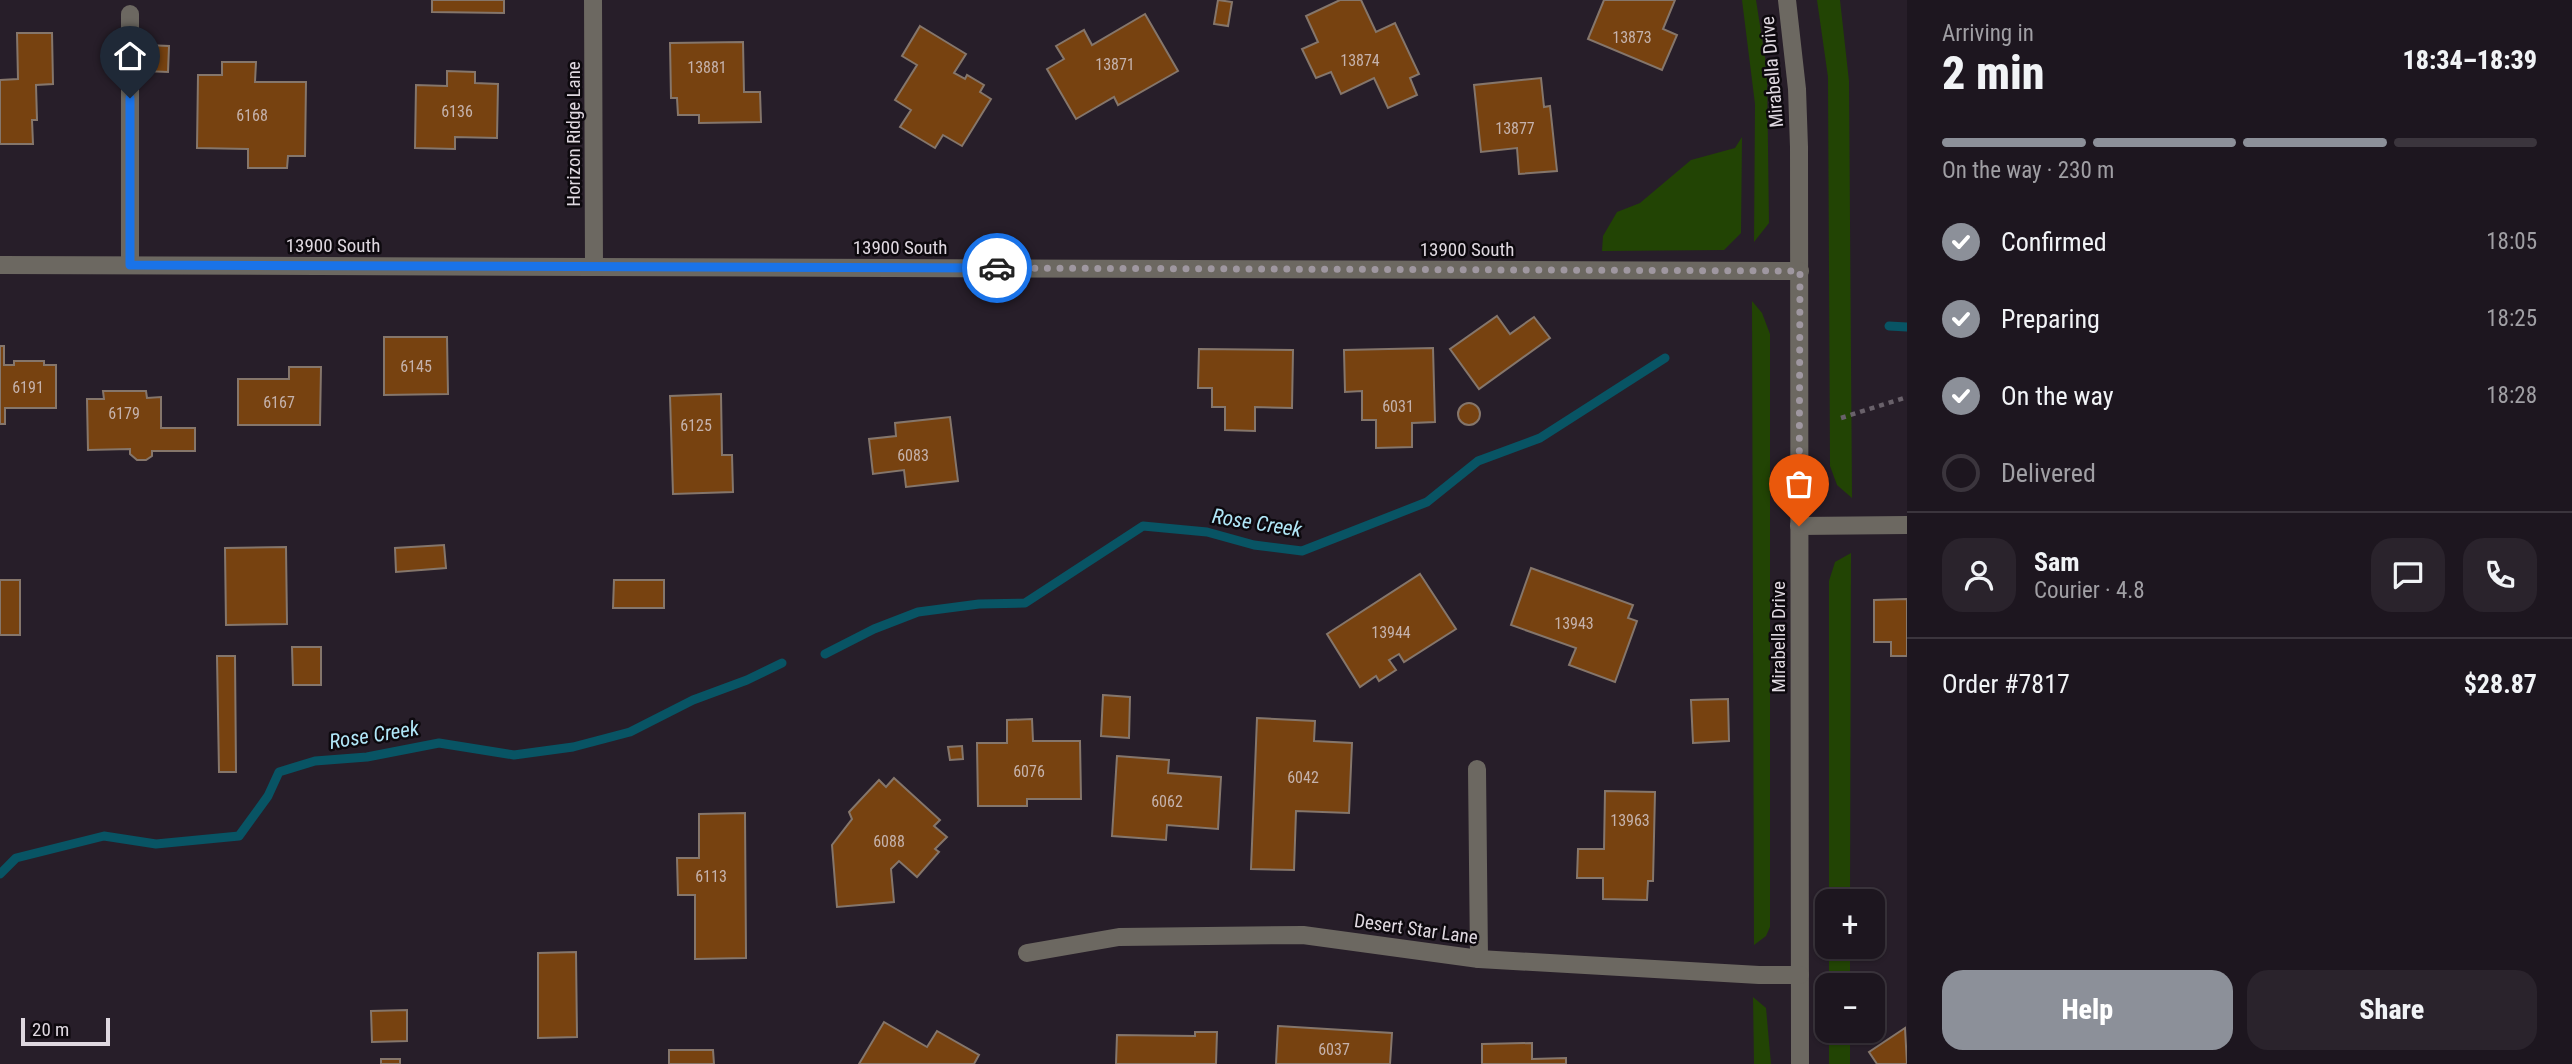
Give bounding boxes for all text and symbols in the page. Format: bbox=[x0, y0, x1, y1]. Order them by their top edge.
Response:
street label: Mirabella Drive bbox=[1756, 15, 1788, 129]
text: Arriving in bbox=[1942, 20, 2034, 47]
pin bbox=[100, 26, 160, 98]
house number: 13873 bbox=[1612, 28, 1652, 47]
icon: home bbox=[111, 37, 149, 75]
text: 18:34–18:39 bbox=[2403, 45, 2537, 75]
text: 2 min bbox=[1942, 46, 2045, 100]
house number: 13874 bbox=[1340, 51, 1380, 70]
house number: 13871 bbox=[1095, 55, 1135, 74]
house number: 13881 bbox=[687, 58, 727, 77]
street label: Horizon Ridge Lane bbox=[562, 61, 585, 207]
house number: 6136 bbox=[441, 102, 473, 121]
house number: 6168 bbox=[236, 106, 268, 125]
house number: 13877 bbox=[1495, 119, 1535, 138]
text: On the way · 230 m bbox=[1942, 157, 2114, 184]
icon: check bbox=[1942, 223, 1980, 261]
text: Confirmed bbox=[2001, 227, 2107, 257]
text: 18:05 bbox=[2486, 228, 2537, 255]
courier bbox=[962, 233, 1032, 303]
street label: 13900 South bbox=[286, 234, 380, 257]
street label: 13900 South bbox=[853, 236, 947, 259]
street label: 13900 South bbox=[1420, 238, 1514, 261]
icon: car bbox=[978, 249, 1016, 287]
icon: check bbox=[1942, 300, 1980, 338]
text: Preparing bbox=[2001, 304, 2100, 334]
text: 18:25 bbox=[2486, 305, 2537, 332]
house number: 6145 bbox=[400, 357, 432, 376]
icon: check bbox=[1942, 377, 1980, 415]
house number: 6191 bbox=[12, 378, 44, 397]
text: On the way bbox=[2001, 381, 2114, 411]
text: 18:28 bbox=[2486, 382, 2537, 409]
house number: 6167 bbox=[263, 393, 295, 412]
house number: 6031 bbox=[1382, 397, 1414, 416]
house number: 6179 bbox=[108, 404, 140, 423]
house number: 6125 bbox=[680, 416, 712, 435]
house number: 6083 bbox=[897, 446, 929, 465]
pin bbox=[1769, 454, 1829, 526]
text: Delivered bbox=[2001, 458, 2096, 488]
icon: bag bbox=[1780, 465, 1818, 503]
water label: Rose Creek bbox=[1210, 504, 1304, 542]
button: person bbox=[1942, 538, 2016, 612]
button: chat bbox=[2371, 538, 2445, 612]
button: phone bbox=[2463, 538, 2537, 612]
text: Sam bbox=[2034, 547, 2080, 577]
text: Courier · 4.8 bbox=[2034, 577, 2145, 604]
street label: Mirabella Drive bbox=[1767, 581, 1790, 693]
house number: 13943 bbox=[1554, 614, 1594, 633]
house number: 13944 bbox=[1371, 623, 1411, 642]
text: Order #7817 bbox=[1942, 669, 2070, 699]
text: $28.87 bbox=[2464, 669, 2537, 699]
water label: Rose Creek bbox=[327, 716, 421, 754]
house number: 6076 bbox=[1013, 762, 1045, 781]
house number: 6042 bbox=[1287, 768, 1319, 787]
house number: 6062 bbox=[1151, 792, 1183, 811]
house number: 13963 bbox=[1610, 811, 1650, 830]
house number: 6088 bbox=[873, 832, 905, 851]
house number: 6113 bbox=[695, 867, 727, 886]
map controls bbox=[1815, 889, 1885, 1043]
button: + bbox=[1815, 889, 1885, 959]
street label: Desert Star Lane bbox=[1353, 909, 1479, 949]
button: Help bbox=[1942, 970, 2233, 1050]
button: Share bbox=[2247, 970, 2537, 1050]
button: − bbox=[1815, 973, 1885, 1043]
scale bar bbox=[21, 1015, 110, 1047]
text: 20 m bbox=[32, 1018, 69, 1041]
house number: 6037 bbox=[1318, 1040, 1350, 1059]

